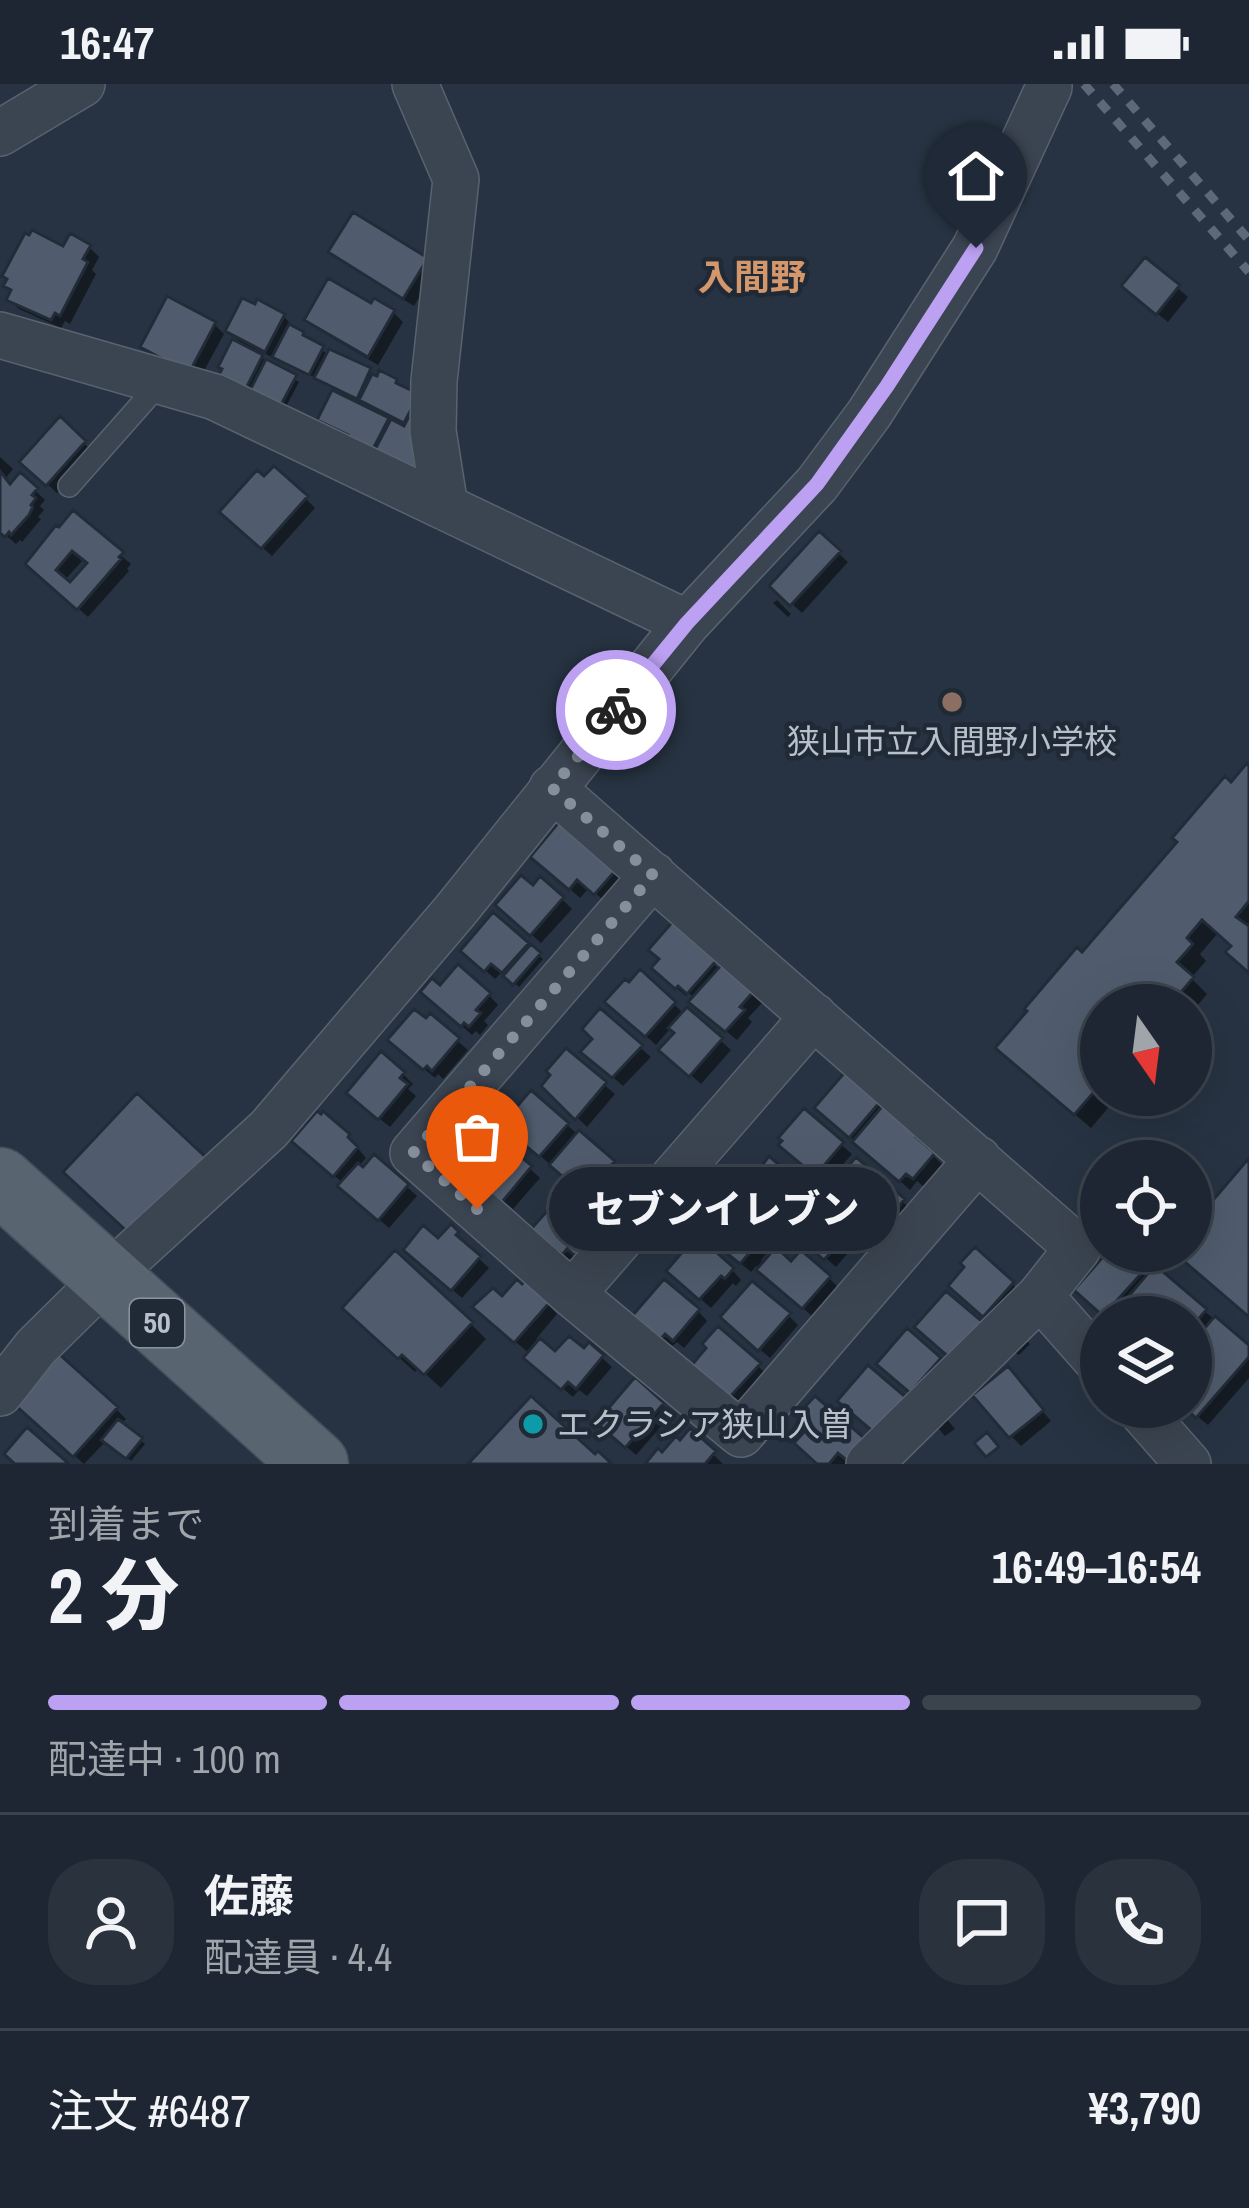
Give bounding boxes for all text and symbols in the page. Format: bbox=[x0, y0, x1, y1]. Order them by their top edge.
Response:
text: 16:47 bbox=[60, 12, 154, 73]
pin bbox=[925, 125, 1027, 248]
icon: home bbox=[943, 143, 1009, 209]
district label: 入間野 bbox=[698, 253, 806, 301]
courier bbox=[556, 650, 676, 770]
icon: bike bbox=[583, 677, 649, 743]
marker: 狭山市立入間野小学校 bbox=[939, 689, 965, 715]
place label: 狭山市立入間野小学校 bbox=[787, 719, 1117, 763]
north arrow bbox=[1080, 984, 1212, 1116]
map controls bbox=[1080, 984, 1212, 1428]
pin bbox=[426, 1086, 528, 1209]
icon: bag bbox=[444, 1104, 510, 1170]
button: locate bbox=[1080, 1140, 1212, 1272]
callout: セブンイレブン bbox=[549, 1167, 897, 1251]
text: セブンイレブン bbox=[586, 1183, 860, 1235]
button: layers bbox=[1080, 1296, 1212, 1428]
road number: 50 bbox=[130, 1299, 184, 1347]
place label: エクラシア狭山入曽 bbox=[557, 1402, 853, 1446]
marker: エクラシア狭山入曽 bbox=[520, 1411, 546, 1437]
text: 到着まで bbox=[48, 1498, 204, 1550]
text: 16:49–16:54 bbox=[992, 1536, 1201, 1597]
text: 2 分 bbox=[48, 1542, 179, 1647]
text: 配達中 · 100 m bbox=[48, 1733, 281, 1785]
button: person bbox=[48, 1859, 174, 1985]
button: chat bbox=[919, 1859, 1045, 1985]
button: phone bbox=[1075, 1859, 1201, 1985]
text: 佐藤 bbox=[204, 1865, 294, 1926]
text: 配達員 · 4.4 bbox=[204, 1931, 392, 1983]
text: ¥3,790 bbox=[1088, 2077, 1201, 2138]
text: 注文 #6487 bbox=[48, 2080, 251, 2141]

